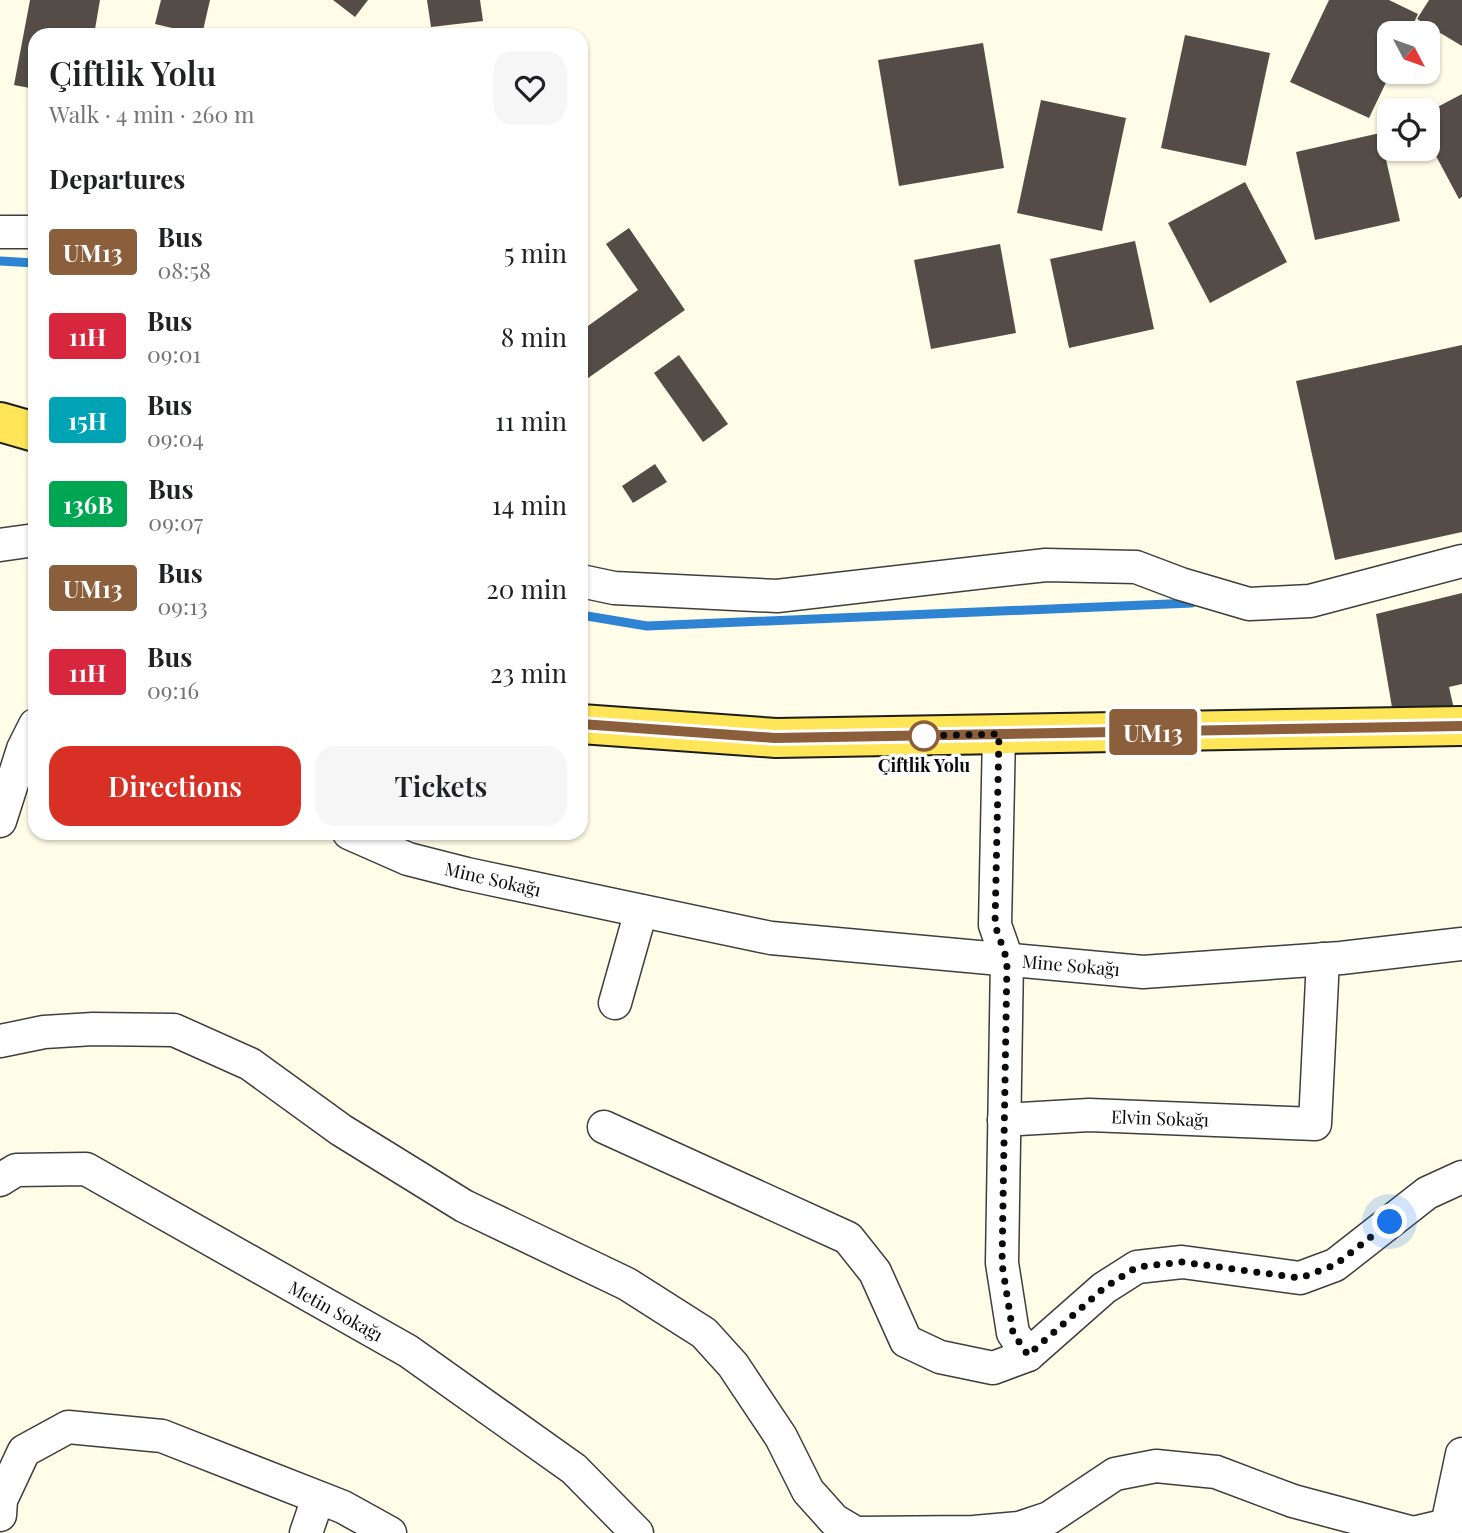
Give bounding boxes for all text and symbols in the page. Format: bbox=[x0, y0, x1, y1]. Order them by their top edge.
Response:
north arrow bbox=[1377, 21, 1440, 84]
map controls bbox=[1377, 21, 1440, 161]
text: Çiftlik Yolu bbox=[49, 50, 216, 94]
button: heart bbox=[493, 51, 567, 125]
text: Walk · 4 min · 260 m bbox=[49, 98, 254, 129]
button: locate bbox=[1377, 98, 1440, 161]
text: Departures bbox=[49, 161, 185, 196]
text: Bus bbox=[158, 219, 203, 254]
text: 5 min bbox=[504, 235, 567, 270]
text: UM13 bbox=[63, 236, 123, 268]
text: 08:58 bbox=[158, 254, 211, 285]
text: Bus bbox=[147, 303, 192, 338]
text: 8 min bbox=[501, 319, 567, 354]
text: 11H bbox=[69, 320, 106, 352]
text: 09:01 bbox=[147, 338, 201, 369]
text: Bus bbox=[147, 387, 192, 422]
text: 11 min bbox=[495, 403, 567, 438]
text: 15H bbox=[68, 404, 107, 436]
text: 09:04 bbox=[147, 422, 204, 453]
text: Bus bbox=[148, 471, 194, 506]
text: 14 min bbox=[492, 487, 567, 522]
text: 136B bbox=[63, 488, 113, 520]
text: 09:07 bbox=[148, 506, 203, 537]
text: Bus bbox=[158, 555, 203, 590]
text: 20 min bbox=[486, 571, 567, 606]
text: UM13 bbox=[63, 572, 123, 604]
text: 09:13 bbox=[158, 590, 208, 621]
text: Bus bbox=[147, 639, 192, 674]
text: 23 min bbox=[490, 655, 567, 690]
text: 11H bbox=[69, 656, 106, 688]
text: 09:16 bbox=[147, 674, 199, 705]
line badge: UM13 bbox=[1104, 709, 1202, 755]
text: UM13 bbox=[1123, 716, 1183, 748]
marker: Çiftlik Yolu bbox=[909, 721, 939, 751]
button: Directions bbox=[49, 746, 301, 826]
button: Tickets bbox=[315, 746, 567, 826]
place label: Çiftlik Yolu bbox=[878, 753, 970, 777]
street label: Mine Sokağı bbox=[442, 856, 544, 902]
street label: Mine Sokağı bbox=[1021, 949, 1121, 981]
street label: Elvin Sokağı bbox=[1110, 1104, 1210, 1132]
your location bbox=[1372, 1204, 1407, 1239]
street label: Metin Sokağı bbox=[285, 1275, 387, 1347]

